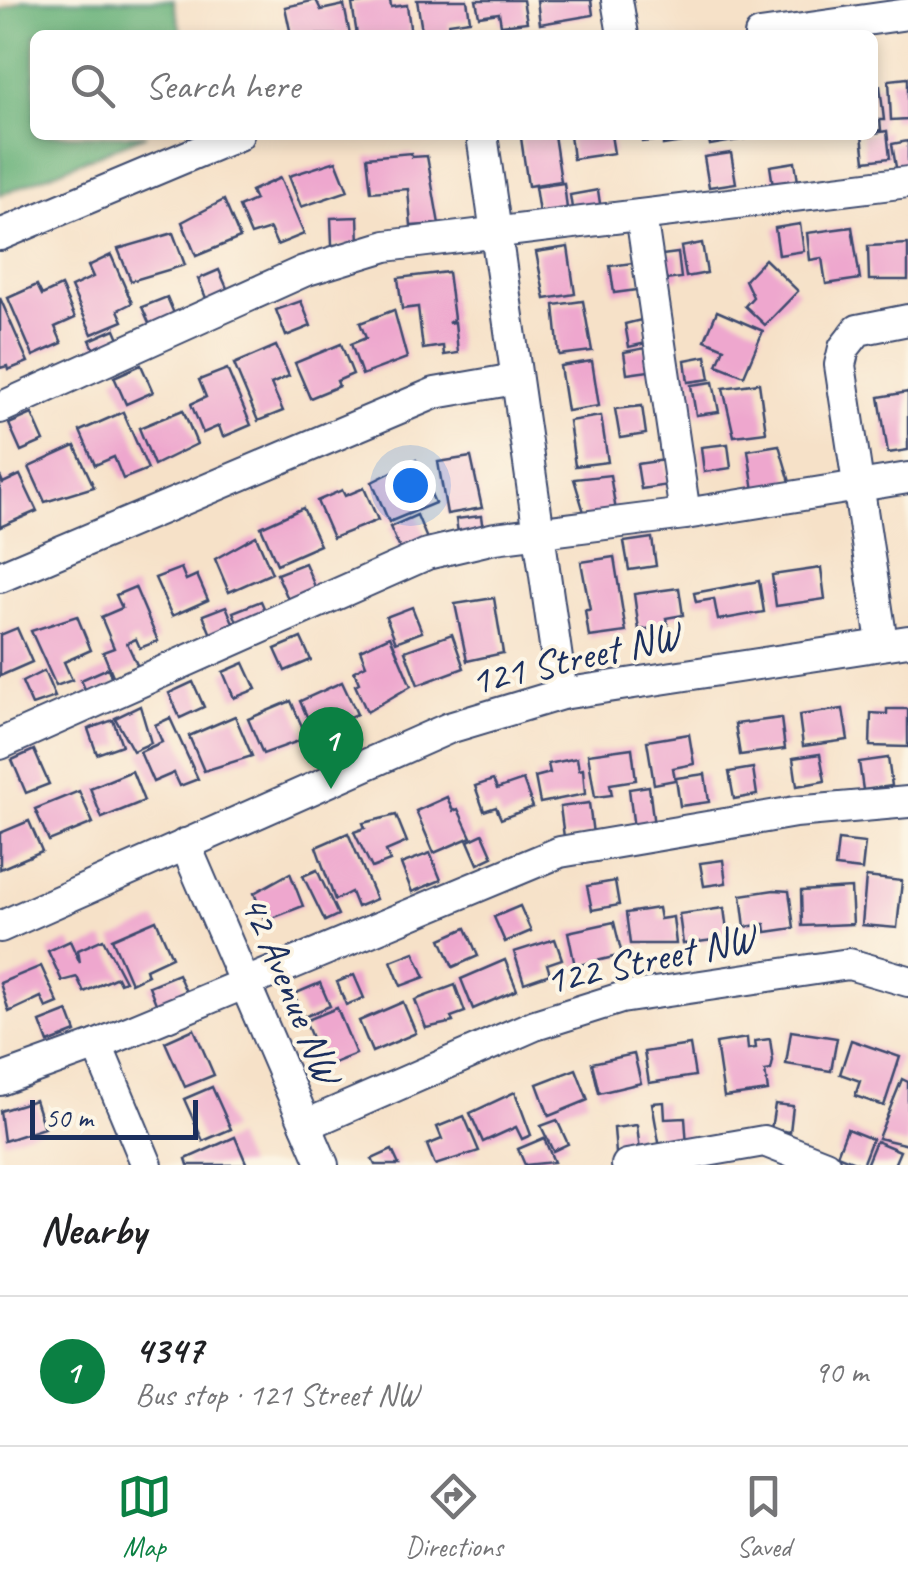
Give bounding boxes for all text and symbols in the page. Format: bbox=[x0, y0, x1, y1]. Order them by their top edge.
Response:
search box bbox=[30, 30, 878, 140]
icon: search bbox=[65, 58, 120, 113]
text: Search here bbox=[145, 62, 300, 109]
your location bbox=[385, 460, 436, 511]
street label: 121 Street NW bbox=[465, 609, 689, 706]
pin: 1 bbox=[298, 706, 364, 789]
street label: 42 Avenue NW bbox=[229, 887, 355, 1095]
street label: 122 Street NW bbox=[541, 912, 764, 1006]
scale bar bbox=[30, 1095, 198, 1140]
text: 50 m bbox=[45, 1100, 93, 1135]
text: Nearby bbox=[40, 1204, 146, 1257]
text: 4347 bbox=[135, 1327, 203, 1374]
text: 1 bbox=[65, 1351, 80, 1392]
text: 90 m bbox=[814, 1351, 868, 1392]
text: Bus stop · 121 Street NW bbox=[135, 1374, 419, 1415]
tab: Map bbox=[117, 1469, 172, 1564]
tab: Directions bbox=[405, 1469, 503, 1564]
tab: Saved bbox=[736, 1469, 791, 1564]

